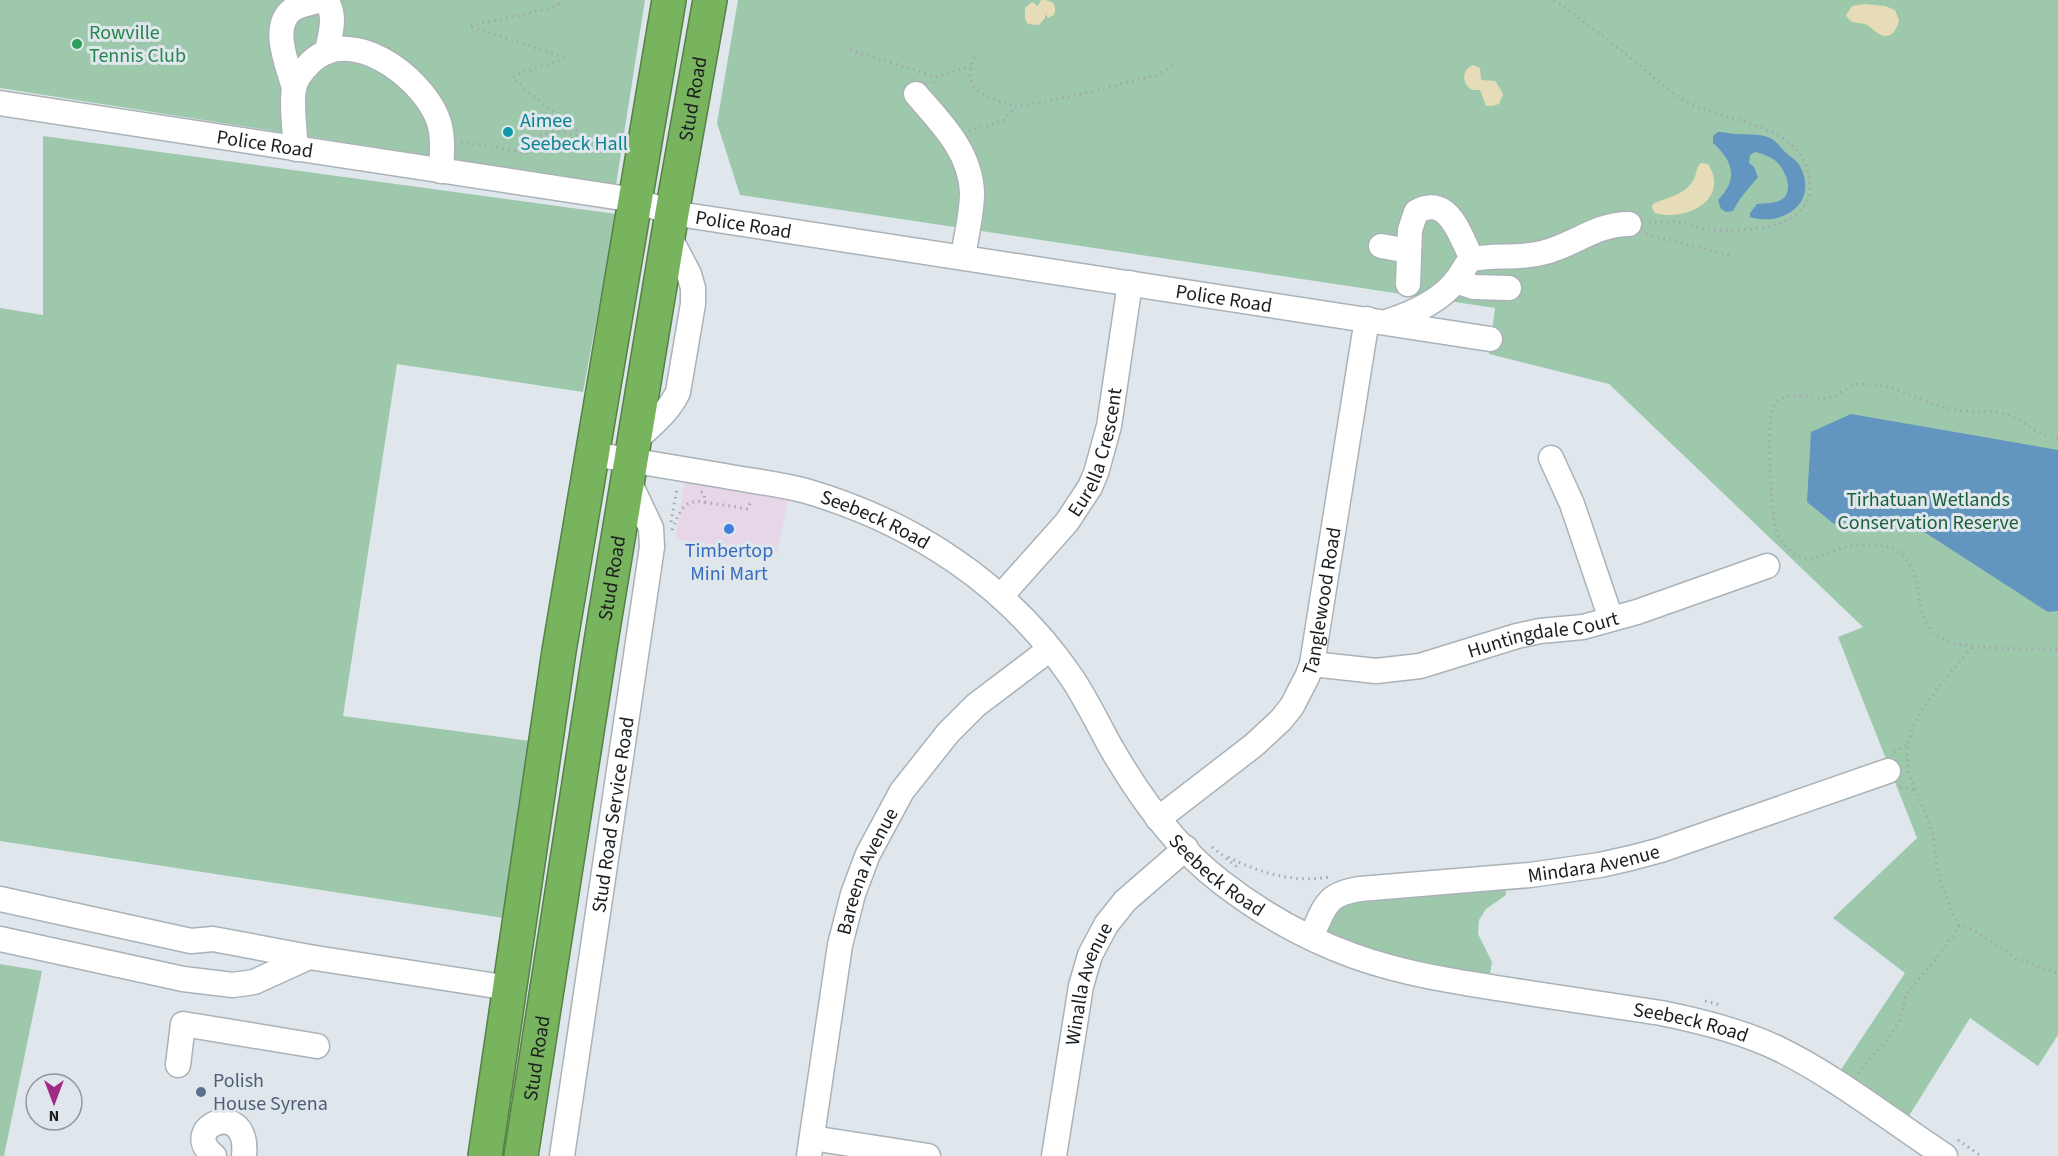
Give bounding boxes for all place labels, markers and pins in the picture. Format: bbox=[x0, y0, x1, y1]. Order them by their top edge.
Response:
place label: Rowville Tennis Club bbox=[89, 19, 186, 70]
marker: Rowville Tennis Club bbox=[70, 37, 84, 51]
place label: Aimee Seebeck Hall bbox=[520, 107, 628, 158]
marker: Aimee Seebeck Hall bbox=[501, 125, 515, 139]
marker: Timbertop Mini Mart bbox=[722, 522, 736, 536]
place label: Timbertop Mini Mart bbox=[685, 537, 773, 588]
place label: Polish House Syrena bbox=[213, 1067, 328, 1118]
marker: Polish House Syrena bbox=[194, 1085, 208, 1099]

